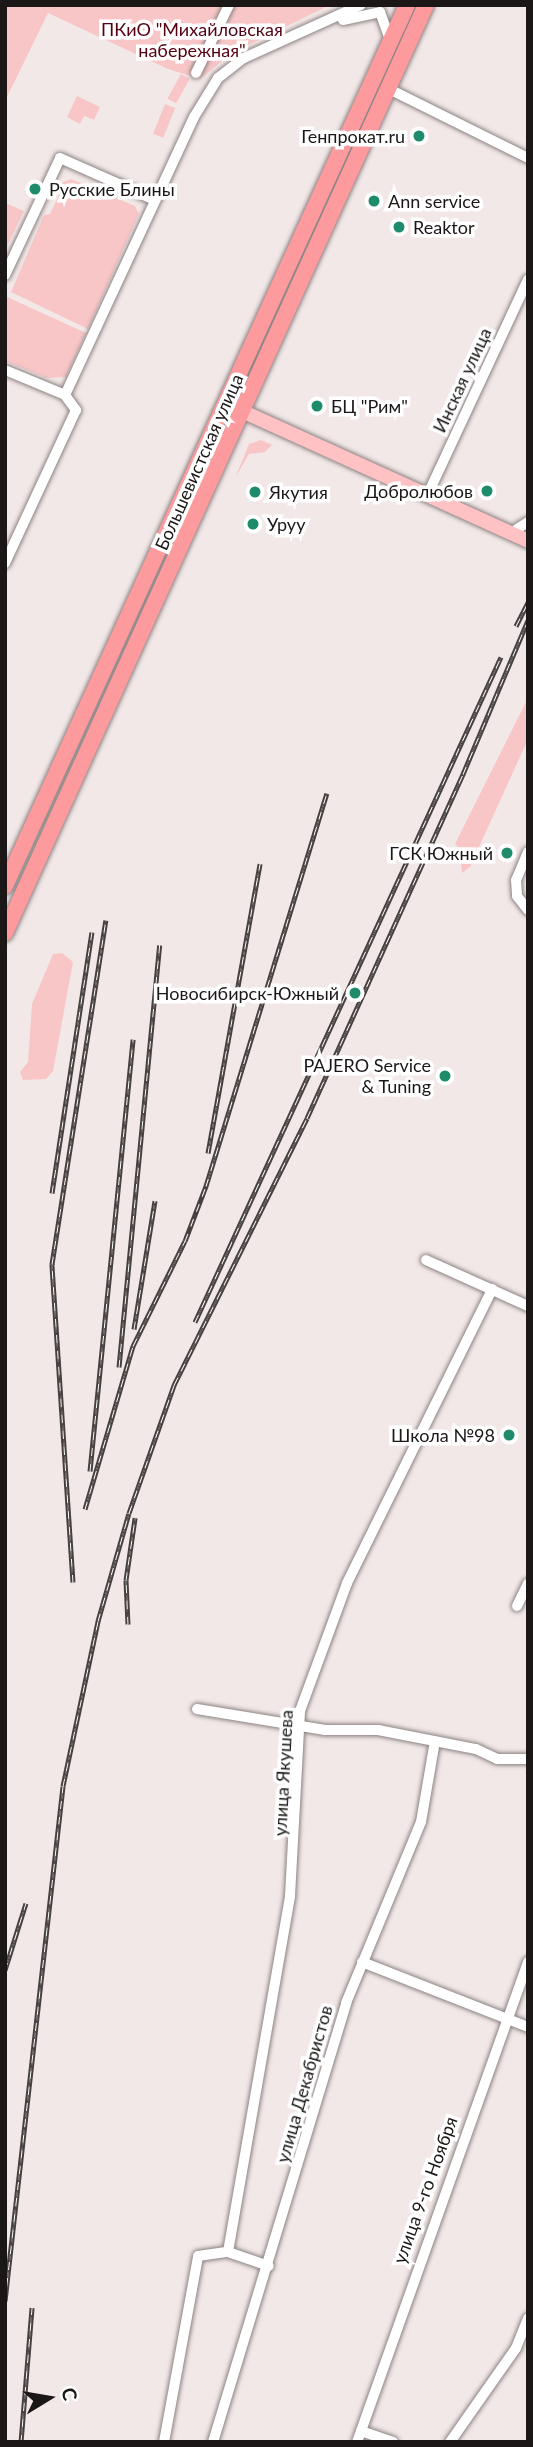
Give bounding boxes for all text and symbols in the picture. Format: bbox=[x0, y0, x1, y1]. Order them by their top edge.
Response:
park label: ПКиО "Михайловская набережная" bbox=[101, 19, 283, 61]
place label: Генпрокат.ru bbox=[301, 125, 405, 147]
marker: Генпрокат.ru bbox=[411, 128, 427, 144]
place label: Русские Блины bbox=[49, 178, 175, 200]
marker: Русские Блины bbox=[27, 181, 43, 197]
place label: Ann service bbox=[388, 190, 480, 212]
marker: Ann service bbox=[366, 193, 382, 209]
place label: Reaktor bbox=[413, 216, 474, 238]
marker: Reaktor bbox=[391, 219, 407, 235]
street label: Инская улица bbox=[428, 324, 496, 436]
street label: Большевистская улица bbox=[150, 371, 248, 553]
place label: БЦ "Рим" bbox=[331, 395, 408, 417]
marker: БЦ "Рим" bbox=[309, 398, 325, 414]
place label: Добролюбов bbox=[364, 480, 473, 502]
place label: Якутия bbox=[269, 481, 328, 503]
marker: Добролюбов bbox=[479, 483, 495, 499]
marker: Якутия bbox=[247, 484, 263, 500]
place label: Уруу bbox=[267, 513, 305, 535]
marker: Уруу bbox=[245, 516, 261, 532]
place label: ГСК Южный bbox=[389, 842, 493, 864]
marker: ГСК Южный bbox=[499, 845, 515, 861]
place label: Новосибирск-Южный bbox=[156, 982, 339, 1004]
marker: Новосибирск-Южный bbox=[345, 983, 365, 1003]
place label: PAJERO Service & Tuning bbox=[303, 1055, 431, 1098]
marker: PAJERO Service & Tuning bbox=[437, 1068, 453, 1084]
place label: Школа №98 bbox=[391, 1424, 495, 1446]
marker: Школа №98 bbox=[501, 1427, 517, 1443]
street label: улица Якушева bbox=[269, 1709, 297, 1837]
street label: улица Декабристов bbox=[271, 2003, 337, 2165]
street label: улица 9-го Ноября bbox=[388, 2114, 462, 2266]
north arrow bbox=[14, 2363, 84, 2433]
text: С bbox=[58, 2386, 83, 2402]

